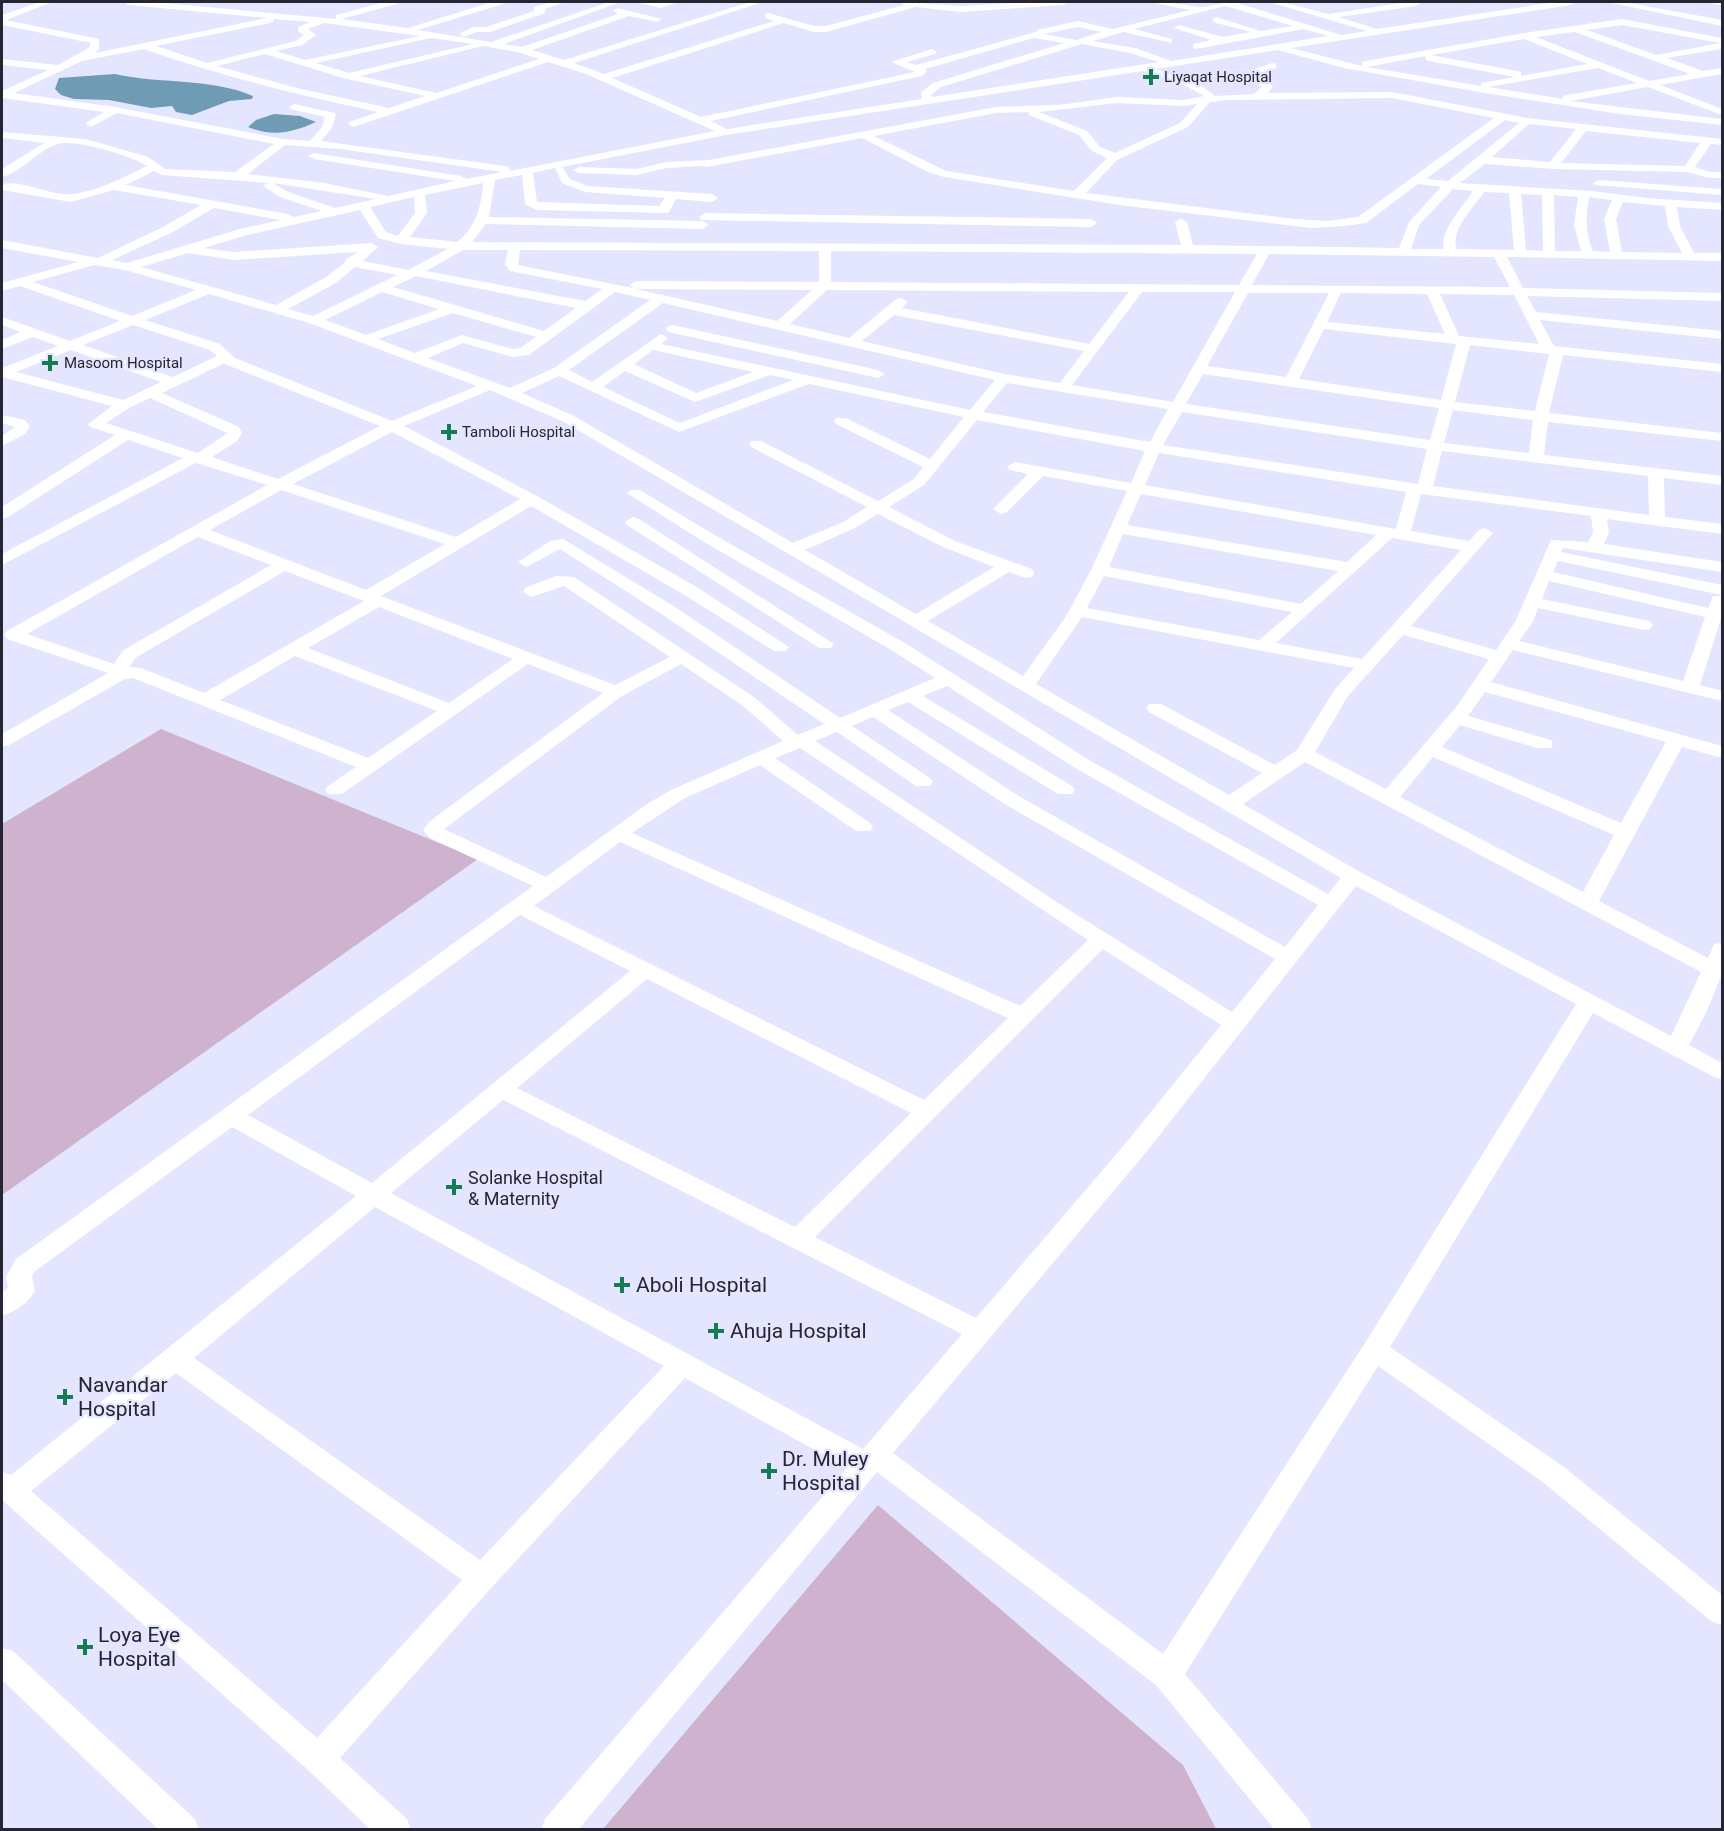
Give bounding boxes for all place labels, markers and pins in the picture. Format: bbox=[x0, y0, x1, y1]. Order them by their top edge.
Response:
marker: Liyaqat Hospital bbox=[1142, 68, 1160, 86]
place label: Liyaqat Hospital bbox=[1164, 68, 1272, 86]
marker: Masoom Hospital bbox=[41, 354, 59, 372]
place label: Masoom Hospital bbox=[64, 354, 183, 372]
marker: Tamboli Hospital bbox=[440, 423, 458, 441]
place label: Tamboli Hospital bbox=[462, 423, 575, 441]
place label: Solanke Hospital & Maternity bbox=[468, 1167, 603, 1209]
marker: Solanke Hospital & Maternity bbox=[445, 1178, 463, 1196]
place label: Aboli Hospital bbox=[636, 1273, 767, 1297]
marker: Aboli Hospital bbox=[613, 1276, 631, 1294]
place label: Ahuja Hospital bbox=[730, 1319, 867, 1343]
marker: Ahuja Hospital bbox=[707, 1322, 725, 1340]
place label: Navandar Hospital bbox=[78, 1373, 168, 1421]
marker: Navandar Hospital bbox=[56, 1388, 74, 1406]
place label: Dr. Muley Hospital bbox=[782, 1447, 868, 1495]
marker: Dr. Muley Hospital bbox=[760, 1462, 778, 1480]
place label: Loya Eye Hospital bbox=[98, 1623, 180, 1671]
marker: Loya Eye Hospital bbox=[76, 1638, 94, 1656]

